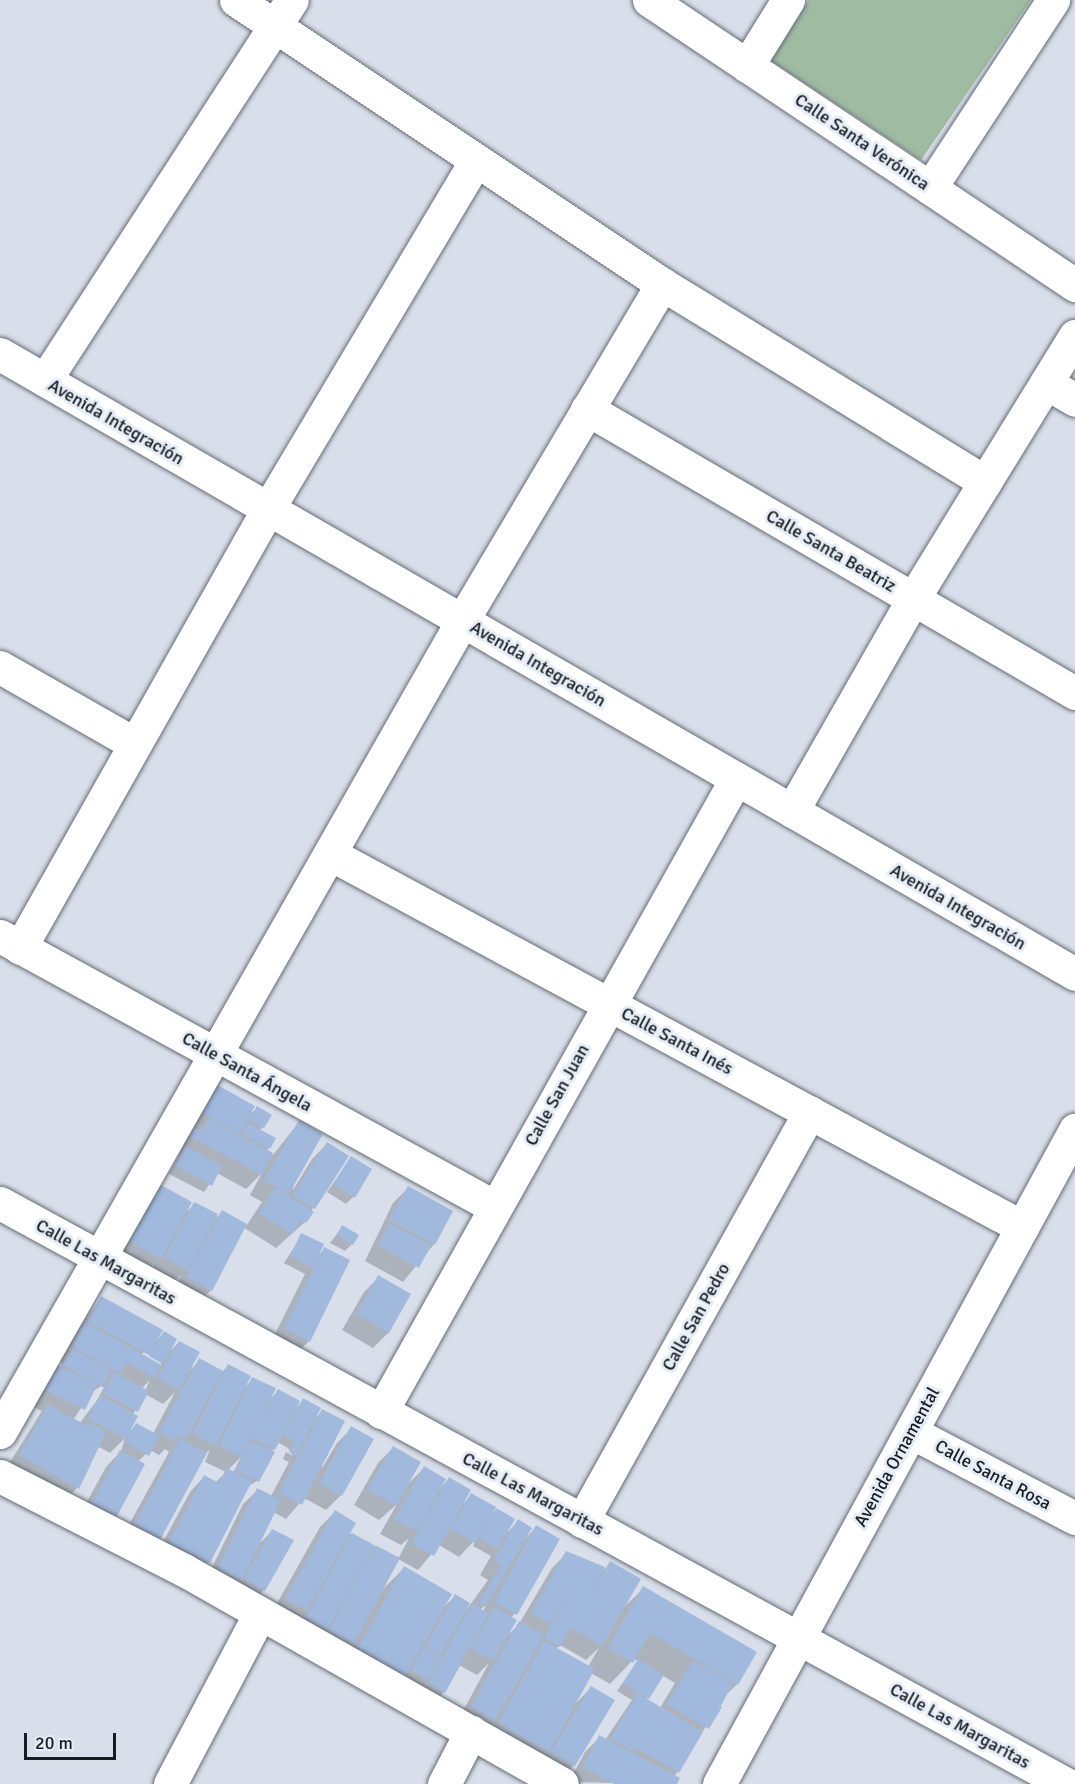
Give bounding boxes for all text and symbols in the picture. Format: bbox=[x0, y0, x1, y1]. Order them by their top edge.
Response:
street label: Calle Santa Verónica bbox=[791, 89, 933, 195]
street label: Avenida Integración bbox=[44, 374, 188, 470]
street label: Calle Santa Beatriz bbox=[762, 505, 900, 597]
street label: Avenida Integración bbox=[466, 616, 610, 712]
street label: Avenida Integración bbox=[886, 859, 1030, 955]
street label: Calle Santa Inés bbox=[617, 1003, 737, 1079]
street label: Calle Santa Ángela bbox=[178, 1027, 316, 1117]
street label: Calle San Juan bbox=[520, 1040, 594, 1150]
street label: Calle Las Margaritas bbox=[32, 1215, 180, 1309]
street label: Calle San Pedro bbox=[658, 1259, 734, 1375]
street label: Avenida Ornamental bbox=[850, 1383, 944, 1531]
street label: Calle Santa Rosa bbox=[931, 1435, 1055, 1515]
street label: Calle Las Margaritas bbox=[459, 1448, 607, 1540]
street label: Calle Las Margaritas bbox=[886, 1679, 1034, 1773]
scale bar bbox=[27, 1721, 118, 1759]
text: 20 m bbox=[35, 1732, 73, 1754]

